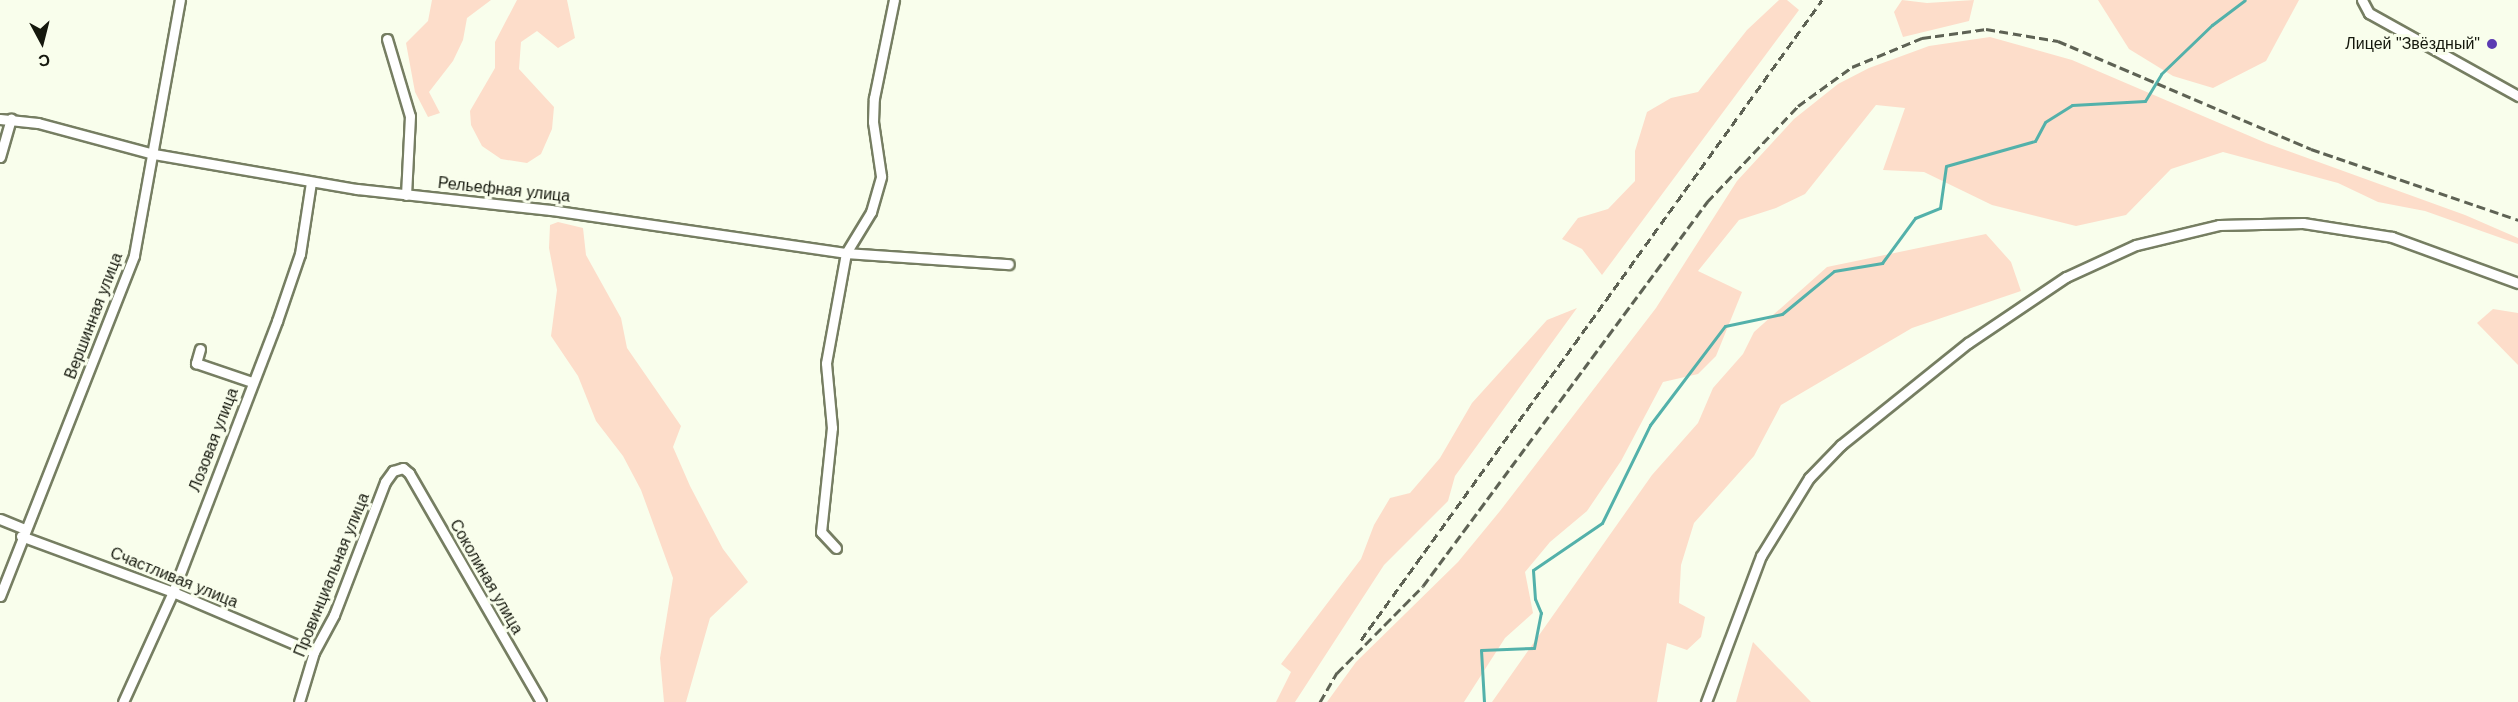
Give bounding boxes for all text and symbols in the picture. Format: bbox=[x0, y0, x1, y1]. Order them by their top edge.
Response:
north arrow bbox=[12, 12, 72, 72]
place label: Лицей "Звёздный" bbox=[2345, 34, 2480, 54]
marker: Лицей "Звёздный" bbox=[2485, 37, 2499, 51]
text: С bbox=[37, 51, 51, 70]
street label: Рельефная улица bbox=[437, 174, 571, 206]
street label: Вершинная улица bbox=[61, 250, 127, 382]
street label: Лозовая улица bbox=[185, 385, 243, 495]
street label: Провинциальная улица bbox=[290, 490, 374, 660]
street label: Соколиная улица bbox=[445, 516, 527, 638]
street label: Счастливая улица bbox=[107, 544, 241, 612]

